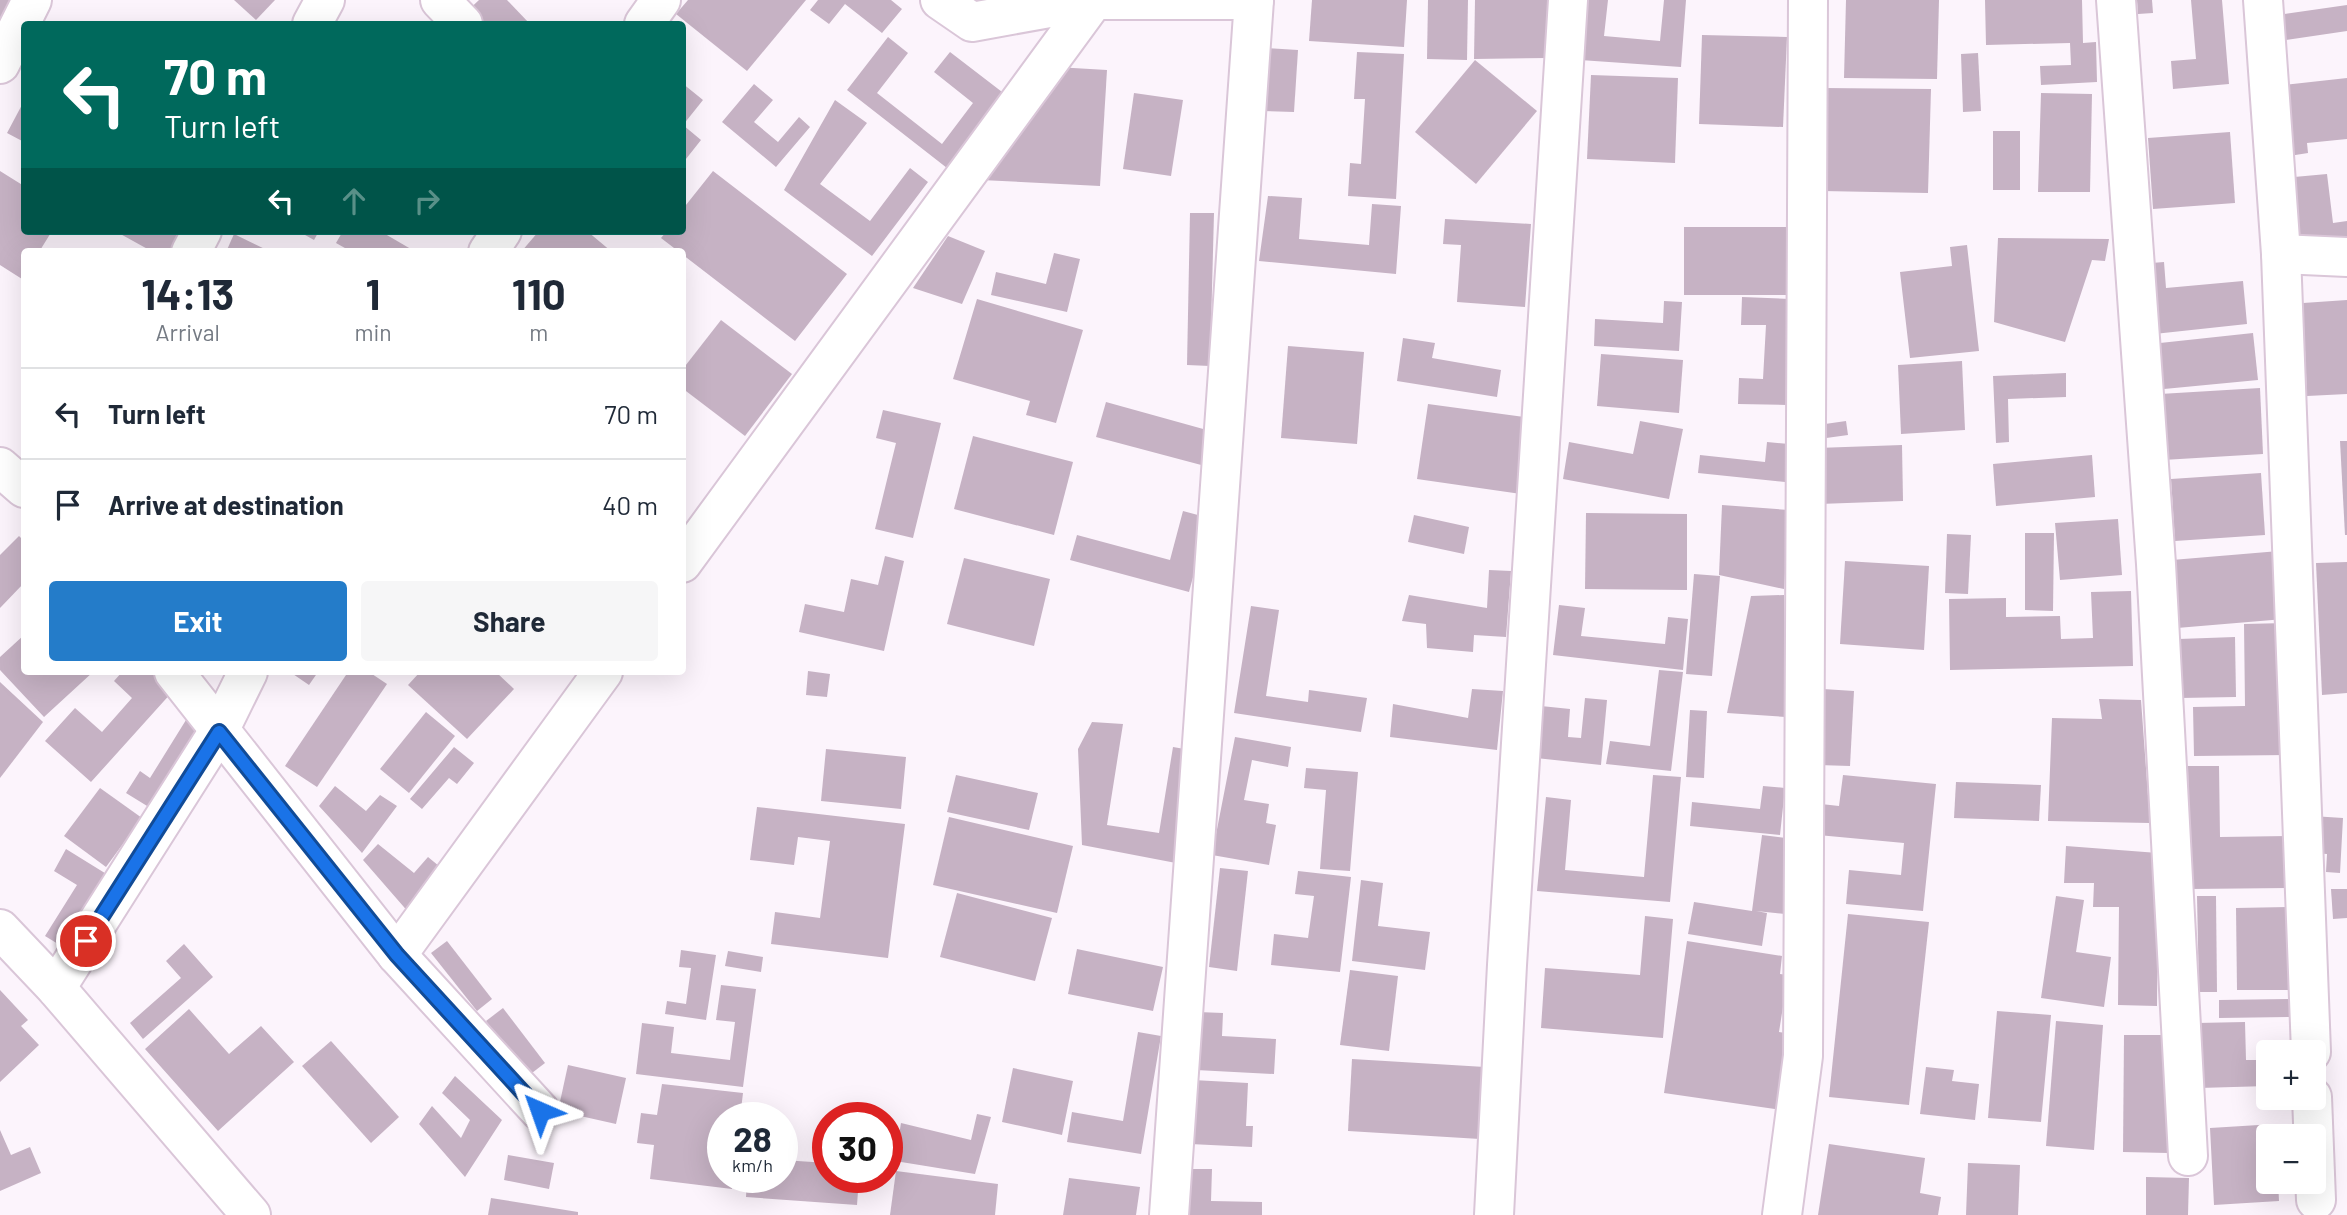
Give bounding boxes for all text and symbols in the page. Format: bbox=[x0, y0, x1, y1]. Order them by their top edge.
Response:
text: 70 m bbox=[164, 46, 267, 105]
icon: left bbox=[49, 49, 140, 140]
text: Turn left bbox=[164, 106, 281, 144]
icon: left bbox=[262, 182, 300, 220]
icon: ahead bbox=[335, 182, 373, 220]
icon: right bbox=[408, 182, 446, 220]
text: 14:13 bbox=[141, 268, 234, 318]
text: 1 bbox=[366, 268, 380, 318]
text: 110 bbox=[512, 268, 566, 318]
text: Arrival bbox=[156, 318, 220, 346]
text: min bbox=[354, 318, 392, 346]
text: m bbox=[529, 318, 548, 346]
icon: left bbox=[49, 395, 87, 433]
text: Turn left bbox=[108, 398, 206, 429]
text: 70 m bbox=[604, 398, 658, 429]
icon: arrive bbox=[49, 486, 87, 524]
text: Arrive at destination bbox=[108, 489, 344, 520]
text: 40 m bbox=[602, 489, 658, 520]
button: Exit bbox=[49, 581, 347, 661]
button: Share bbox=[361, 581, 658, 661]
pin bbox=[56, 911, 116, 971]
icon: arrive bbox=[67, 922, 105, 960]
map controls bbox=[2256, 1040, 2326, 1194]
button: + bbox=[2256, 1040, 2326, 1110]
position arrow bbox=[503, 1074, 577, 1148]
speed limit sign: 30 bbox=[812, 1102, 903, 1193]
text: 28 bbox=[733, 1117, 772, 1159]
button: − bbox=[2256, 1124, 2326, 1194]
text: km/h bbox=[732, 1154, 773, 1176]

